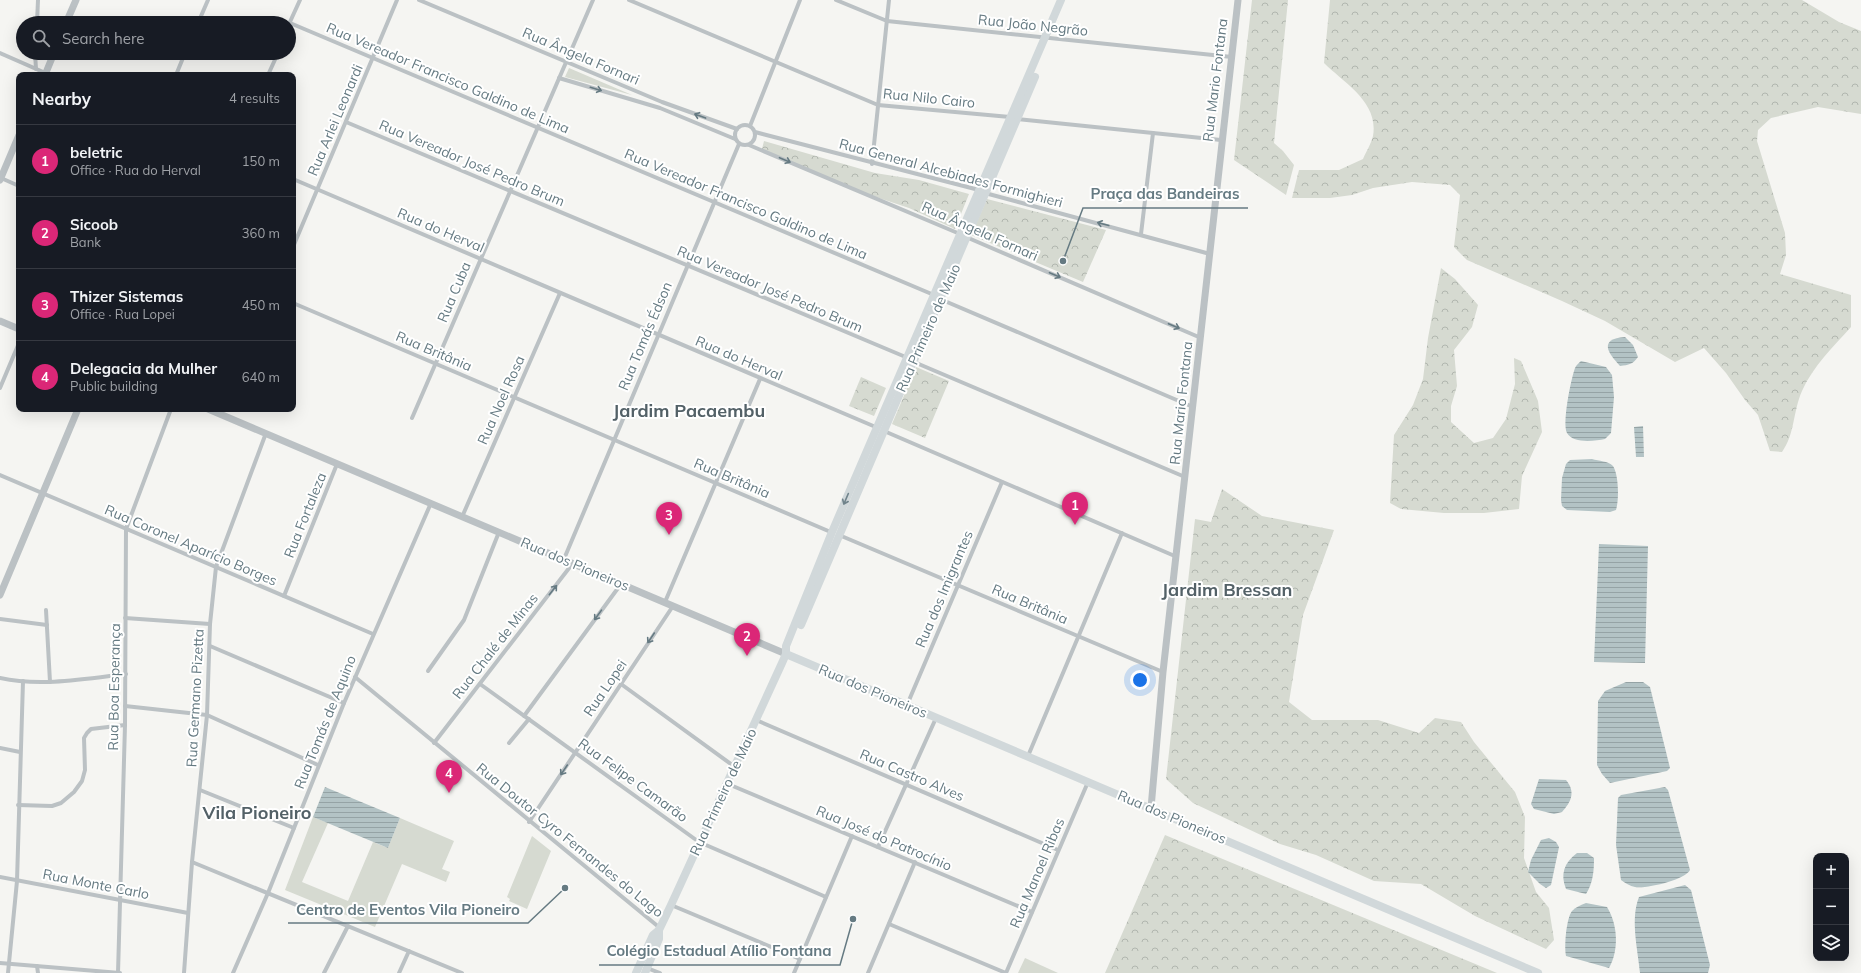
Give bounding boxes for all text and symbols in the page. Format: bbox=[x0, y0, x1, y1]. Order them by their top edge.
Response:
street label: Rua João Negrão bbox=[977, 10, 1089, 40]
search box bbox=[16, 16, 296, 60]
street label: Rua Mario Fontana bbox=[1199, 17, 1231, 143]
street label: Rua Vereador Francisco Galdino de Lima bbox=[324, 18, 572, 138]
street label: Rua Ângela Fornari bbox=[520, 23, 642, 89]
icon: search bbox=[30, 27, 52, 49]
text: Search here bbox=[62, 29, 144, 48]
street label: Rua Arlei Leonardi bbox=[303, 61, 367, 179]
street label: Rua Nilo Cairo bbox=[882, 84, 976, 112]
one-way arrow bbox=[589, 86, 602, 93]
text: Nearby bbox=[32, 88, 91, 109]
text: 4 results bbox=[229, 90, 280, 106]
one-way arrow bbox=[695, 111, 707, 119]
street label: Rua Vereador José Pedro Brum bbox=[377, 116, 567, 210]
street label: Rua General Alcebiades Formighieri bbox=[837, 134, 1065, 212]
text: beletric bbox=[70, 143, 123, 162]
street label: Rua Vereador Francisco Galdino de Lima bbox=[622, 144, 870, 264]
text: 1 bbox=[41, 153, 49, 169]
text: 150 m bbox=[242, 153, 280, 169]
one-way arrow bbox=[779, 157, 791, 164]
text: Office · Rua do Herval bbox=[70, 162, 201, 178]
callout: Praça das Bandeiras bbox=[1083, 181, 1248, 208]
text: Praça das Bandeiras bbox=[1091, 184, 1239, 203]
street label: Rua Ângela Fornari bbox=[919, 197, 1041, 265]
street label: Rua do Herval bbox=[395, 204, 487, 256]
text: Sicoob bbox=[70, 215, 118, 234]
one-way arrow bbox=[1097, 220, 1110, 228]
text: 2 bbox=[41, 225, 49, 241]
text: 360 m bbox=[242, 225, 280, 241]
text: Bank bbox=[70, 234, 101, 250]
street label: Rua Vereador José Pedro Brum bbox=[675, 242, 865, 336]
street label: Rua Cuba bbox=[433, 259, 475, 325]
street label: Rua Primeiro de Maio bbox=[892, 261, 964, 395]
one-way arrow bbox=[1048, 272, 1060, 280]
street label: Rua Tomás Édson bbox=[614, 279, 676, 393]
text: Thizer Sistemas bbox=[70, 287, 183, 306]
text: 3 bbox=[41, 297, 49, 313]
text: 450 m bbox=[242, 297, 280, 313]
text: Office · Rua Lopei bbox=[70, 306, 175, 322]
one-way arrow bbox=[1168, 323, 1180, 330]
street label: Rua Britânia bbox=[393, 327, 475, 375]
street label: Rua do Herval bbox=[693, 332, 785, 384]
street label: Rua Mario Fontana bbox=[1166, 340, 1196, 466]
street label: Rua Noel Rosa bbox=[473, 353, 529, 447]
text: Delegacia da Mulher bbox=[70, 359, 217, 378]
text: 4 bbox=[41, 369, 49, 385]
text: 640 m bbox=[242, 369, 280, 385]
text: Public building bbox=[70, 378, 158, 394]
district label: Jardim Pacaembu bbox=[613, 399, 765, 422]
street label: Rua Britânia bbox=[691, 454, 773, 502]
street label: Rua Fortaleza bbox=[280, 470, 330, 560]
one-way arrow bbox=[842, 492, 850, 504]
pin: 1 bbox=[1062, 492, 1088, 525]
street label: Rua Coronel Aparício Borges bbox=[102, 500, 280, 590]
pin: 3 bbox=[656, 502, 682, 535]
street label: Rua dos Imigrantes bbox=[911, 528, 977, 650]
street label: Rua dos Pioneiros bbox=[518, 533, 632, 595]
district label: Jardim Bressan bbox=[1162, 578, 1292, 601]
street label: Rua Britânia bbox=[989, 580, 1071, 628]
one-way arrow bbox=[548, 584, 557, 595]
street label: Rua Chalé de Minas bbox=[448, 590, 542, 702]
one-way arrow bbox=[594, 609, 602, 620]
street label: Rua Boa Esperança bbox=[104, 623, 124, 751]
pin: 2 bbox=[734, 623, 760, 656]
street label: Rua Germano Pizetta bbox=[182, 628, 208, 768]
one-way arrow bbox=[647, 633, 656, 644]
street label: Rua Tomás de Aquino bbox=[290, 653, 360, 791]
street label: Rua Lopei bbox=[579, 656, 631, 720]
street label: Rua dos Pioneiros bbox=[816, 660, 930, 722]
your location bbox=[1130, 670, 1150, 690]
street label: Rua Primeiro de Maio bbox=[686, 725, 760, 859]
street label: Rua Felipe Camarão bbox=[575, 734, 691, 826]
street label: Rua Castro Alves bbox=[857, 745, 967, 805]
street label: Rua Doutor Cyro Fernandes do Lago bbox=[473, 759, 667, 921]
pin: 4 bbox=[436, 760, 462, 793]
one-way arrow bbox=[559, 764, 568, 775]
street label: Rua dos Pioneiros bbox=[1115, 786, 1229, 848]
district label: Vila Pioneiro bbox=[202, 801, 311, 824]
street label: Rua José do Patrocínio bbox=[813, 801, 955, 875]
street label: Rua Manoel Ribas bbox=[1006, 815, 1068, 931]
map controls bbox=[1813, 853, 1849, 961]
button: + bbox=[1813, 853, 1849, 889]
street label: Rua Monte Carlo bbox=[41, 865, 151, 903]
button: − bbox=[1813, 889, 1849, 925]
callout: Centro de Eventos Vila Pioneiro bbox=[288, 896, 528, 923]
text: Centro de Eventos Vila Pioneiro bbox=[296, 900, 520, 919]
button: layers bbox=[1813, 925, 1849, 961]
callout: Colégio Estadual Atílio Fontana bbox=[599, 938, 840, 965]
text: Colégio Estadual Atílio Fontana bbox=[606, 941, 832, 960]

